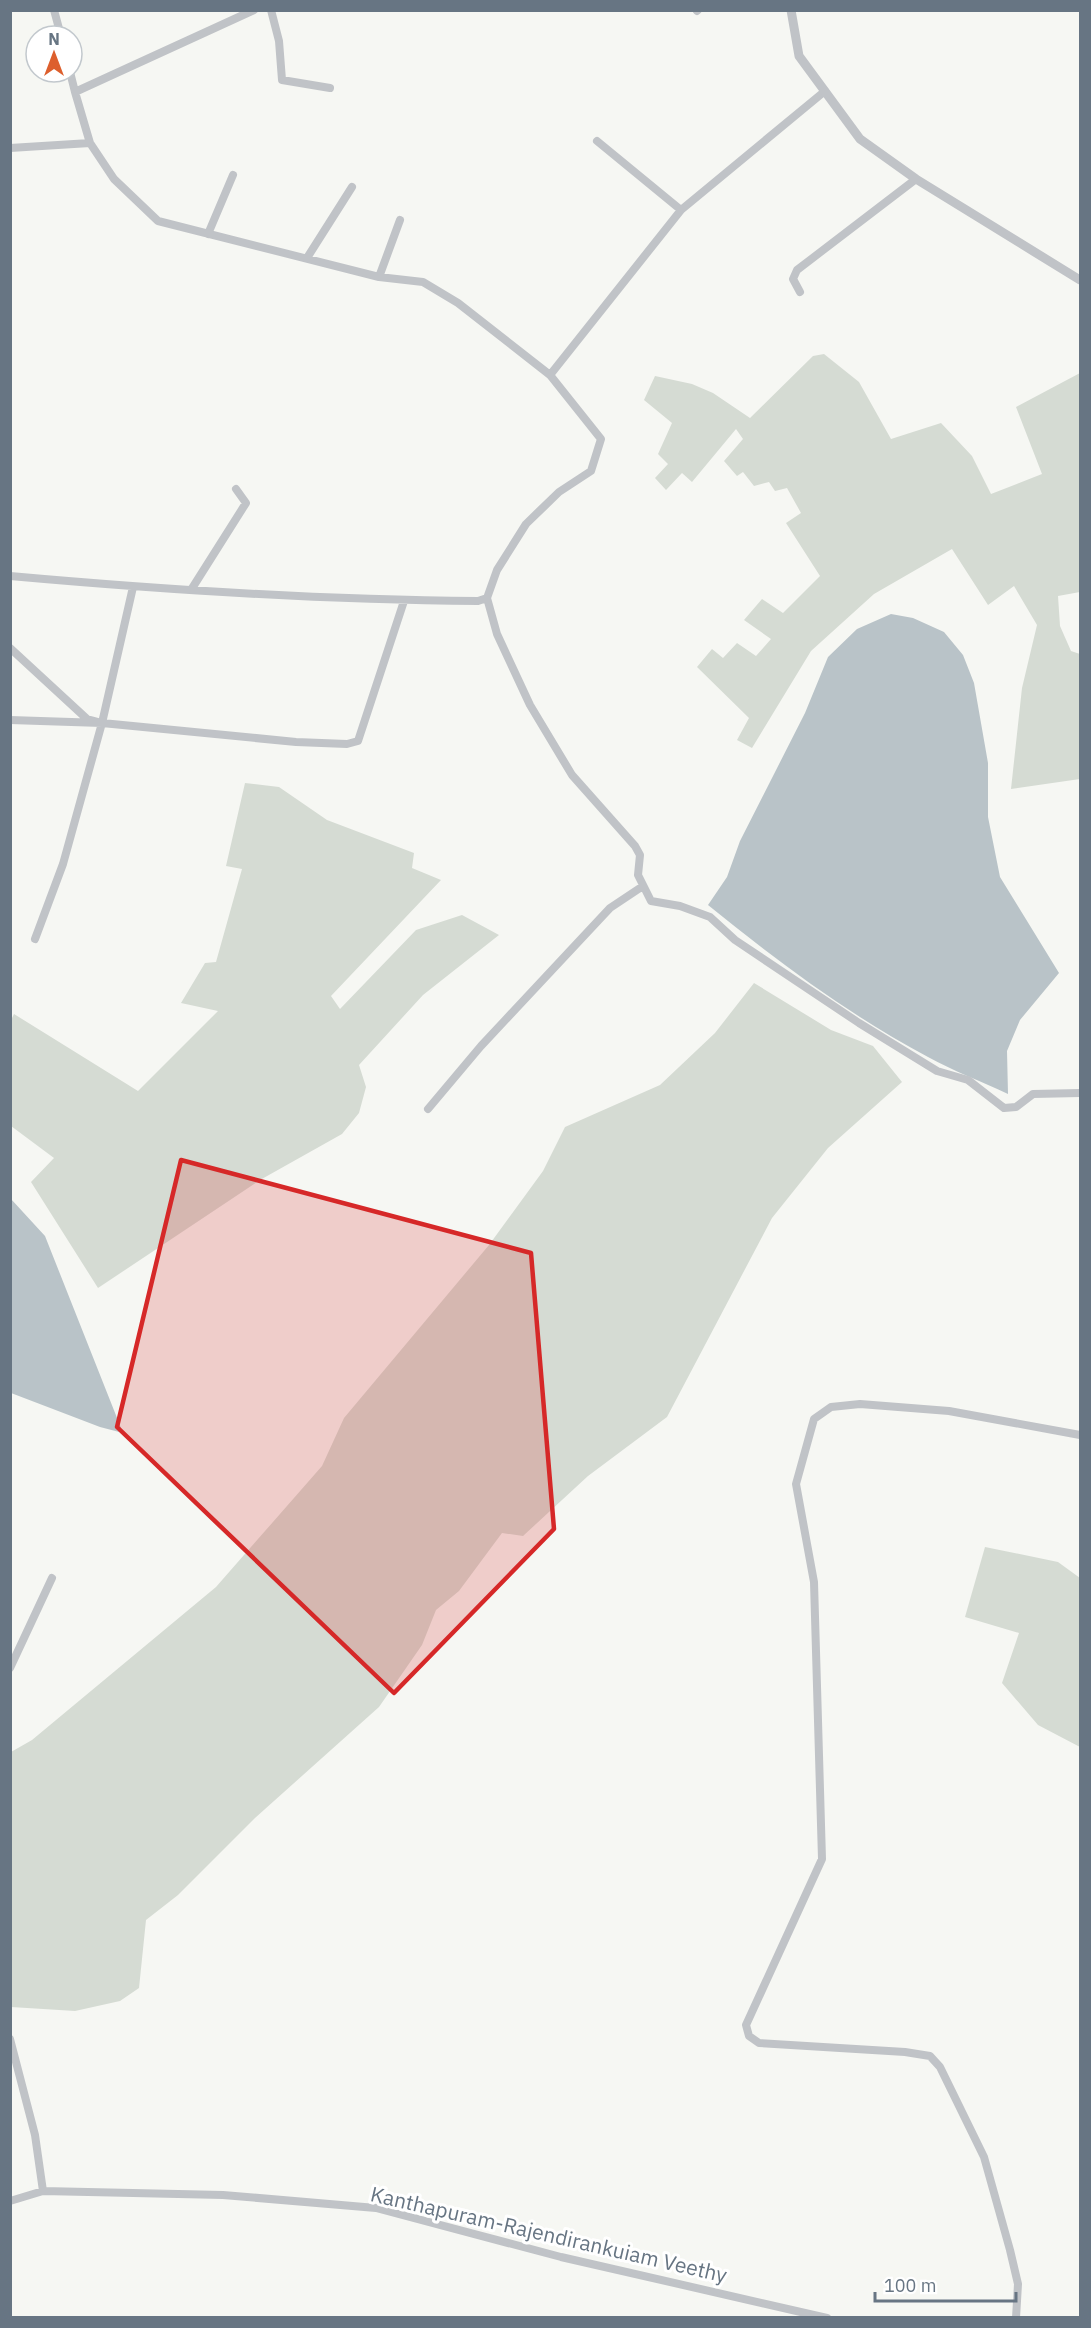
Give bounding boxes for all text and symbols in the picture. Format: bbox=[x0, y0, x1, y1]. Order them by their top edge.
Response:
north arrow bbox=[24, 24, 84, 84]
text: N bbox=[48, 29, 60, 49]
street label: Kanthapuram-Rajendirankuiam Veethy bbox=[368, 2179, 730, 2289]
scale bar bbox=[875, 2265, 1016, 2303]
text: 100 m bbox=[884, 2274, 936, 2297]

